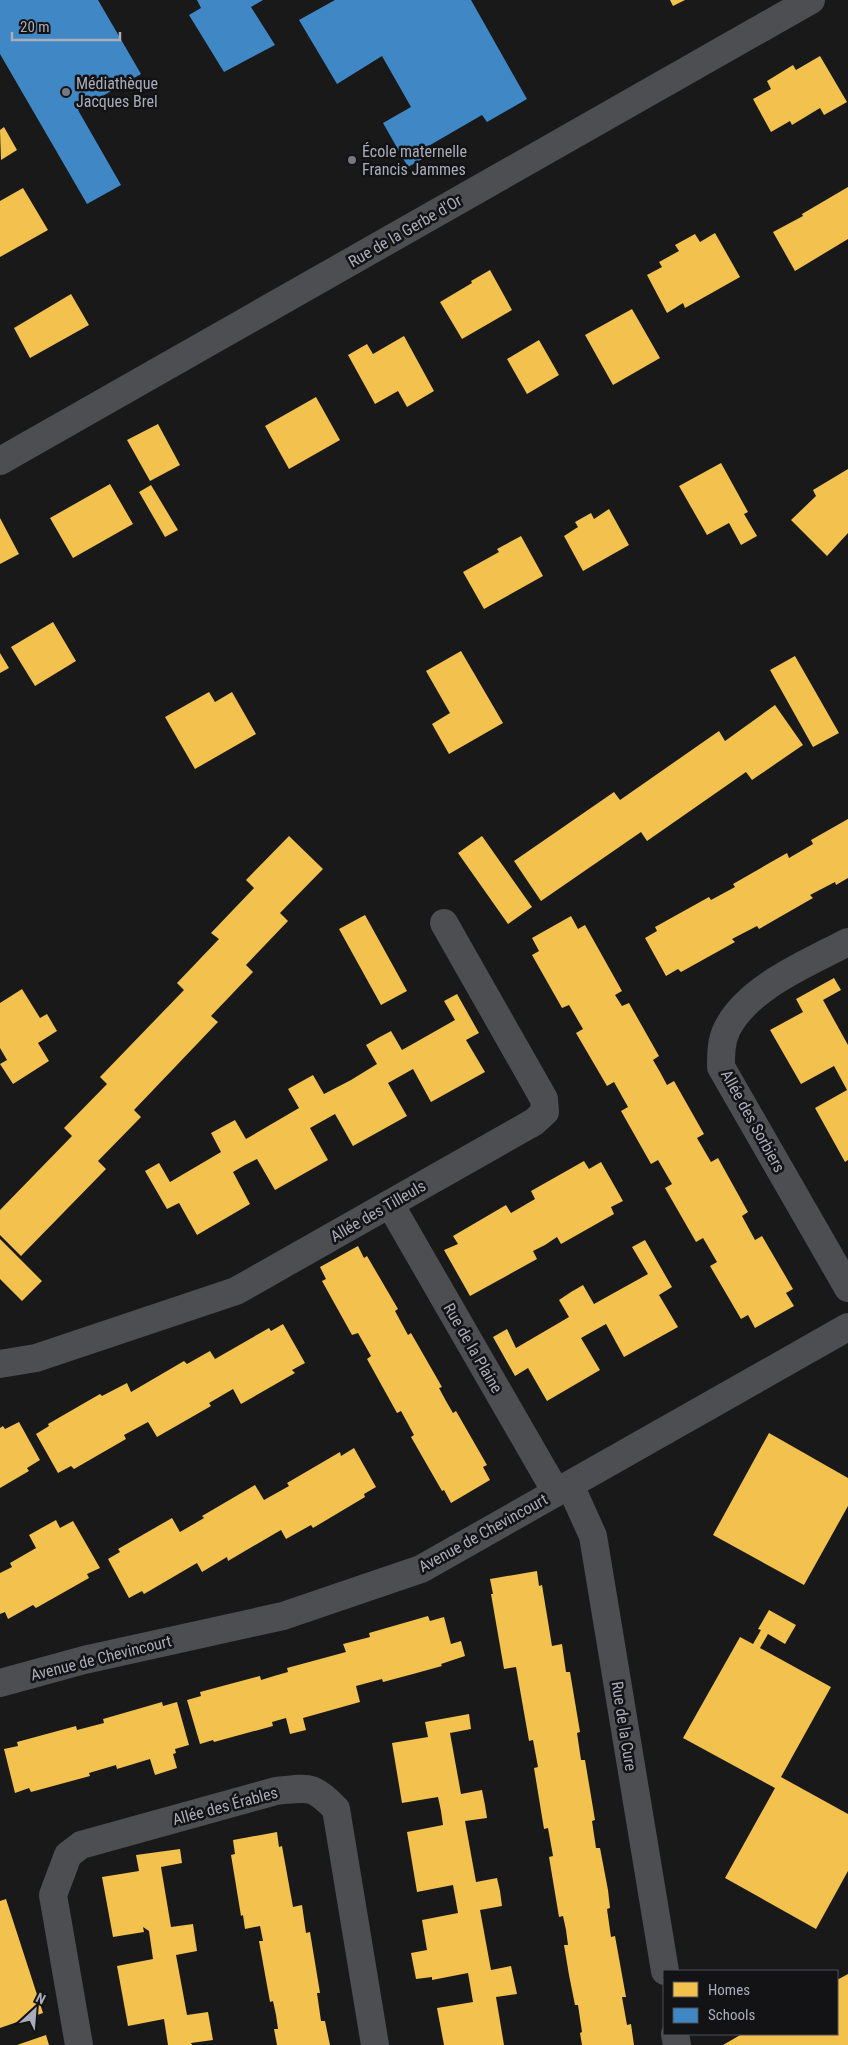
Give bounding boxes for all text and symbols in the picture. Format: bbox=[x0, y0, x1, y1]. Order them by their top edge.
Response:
scale bar bbox=[12, 10, 120, 42]
text: 20 m bbox=[20, 18, 50, 36]
place label: Médiathèque Jacques Brel bbox=[76, 74, 158, 111]
marker: Médiathèque Jacques Brel bbox=[60, 86, 72, 98]
place label: École maternelle Francis Jammes bbox=[362, 142, 467, 179]
marker: École maternelle Francis Jammes bbox=[346, 154, 358, 166]
street label: Rue de la Gerbe d'Or bbox=[345, 191, 465, 271]
street label: Allée des Sorbiers bbox=[717, 1066, 789, 1176]
street label: Allée des Tilleuls bbox=[327, 1176, 429, 1246]
street label: Rue de la Plaine bbox=[440, 1300, 506, 1396]
street label: Avenue de Chevincourt bbox=[415, 1490, 551, 1576]
street label: Avenue de Chevincourt bbox=[29, 1631, 174, 1685]
street label: Rue de la Cure bbox=[608, 1680, 640, 1772]
street label: Allée des Érables bbox=[170, 1783, 280, 1829]
legend bbox=[663, 1970, 838, 2035]
text: Homes bbox=[708, 1981, 750, 1999]
north arrow bbox=[10, 1985, 60, 2035]
text: N bbox=[33, 1989, 48, 2007]
text: Schools bbox=[708, 2006, 755, 2024]

